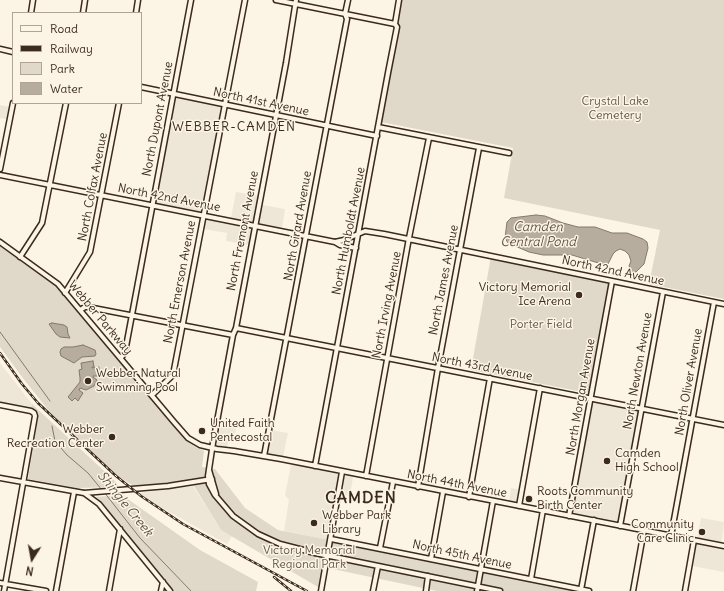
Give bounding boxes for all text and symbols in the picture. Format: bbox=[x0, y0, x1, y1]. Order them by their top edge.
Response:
legend bbox=[12, 12, 142, 104]
text: Road bbox=[50, 21, 78, 36]
text: Railway bbox=[50, 41, 93, 56]
street label: North Dupont Avenue bbox=[140, 60, 176, 178]
text: Park bbox=[50, 61, 75, 76]
text: Water bbox=[50, 81, 83, 96]
street label: North 41st Avenue bbox=[212, 85, 310, 119]
park label: Crystal Lake Cemetery bbox=[581, 95, 649, 123]
district label: WEBBER-CAMDEN bbox=[172, 119, 296, 135]
street label: North Colfax Avenue bbox=[75, 131, 111, 243]
street label: North Humboldt Avenue bbox=[330, 166, 368, 296]
street label: North Fremont Avenue bbox=[224, 170, 262, 292]
street label: North Girard Avenue bbox=[281, 170, 315, 282]
street label: North 42nd Avenue bbox=[116, 181, 222, 215]
street label: North Emerson Avenue bbox=[161, 219, 199, 345]
water label: Camden Central Pond bbox=[500, 219, 576, 250]
street label: North James Avenue bbox=[426, 224, 462, 336]
street label: North Irving Avenue bbox=[370, 250, 404, 360]
street label: North 42nd Avenue bbox=[561, 253, 665, 289]
street label: Webber Parkway bbox=[65, 278, 135, 358]
place label: Victory Memorial Ice Arena bbox=[479, 281, 571, 309]
marker: Victory Memorial Ice Arena bbox=[574, 290, 584, 300]
street label: North Newton Avenue bbox=[621, 311, 655, 431]
park label: Porter Field bbox=[510, 318, 572, 332]
street label: North Oliver Avenue bbox=[672, 327, 706, 437]
street label: North Morgan Avenue bbox=[564, 337, 598, 457]
street label: North 43rd Avenue bbox=[430, 350, 534, 384]
place label: Webber Natural Swimming Pool bbox=[96, 367, 181, 395]
marker: Webber Natural Swimming Pool bbox=[83, 376, 93, 386]
place label: United Faith Pentecostal bbox=[210, 417, 275, 445]
place label: Webber Recreation Center bbox=[7, 423, 104, 451]
marker: United Faith Pentecostal bbox=[197, 426, 207, 436]
marker: Webber Recreation Center bbox=[107, 432, 117, 442]
place label: Camden High School bbox=[615, 447, 679, 475]
marker: Camden High School bbox=[602, 456, 612, 466]
street label: North 44th Avenue bbox=[406, 467, 508, 501]
water label: Shingle Creek bbox=[94, 468, 156, 540]
place label: Roots Community Birth Center bbox=[537, 485, 633, 513]
district label: CAMDEN bbox=[325, 488, 397, 508]
marker: Roots Community Birth Center bbox=[524, 494, 534, 504]
place label: Webber Park Library bbox=[322, 509, 391, 537]
marker: Webber Park Library bbox=[309, 518, 319, 528]
place label: Community Care Clinic bbox=[631, 518, 694, 546]
marker: Community Care Clinic bbox=[697, 527, 707, 537]
street label: North 45th Avenue bbox=[411, 537, 513, 573]
north arrow bbox=[12, 539, 52, 579]
park label: Victory Memorial Regional Park bbox=[263, 544, 355, 572]
text: N bbox=[25, 563, 35, 578]

